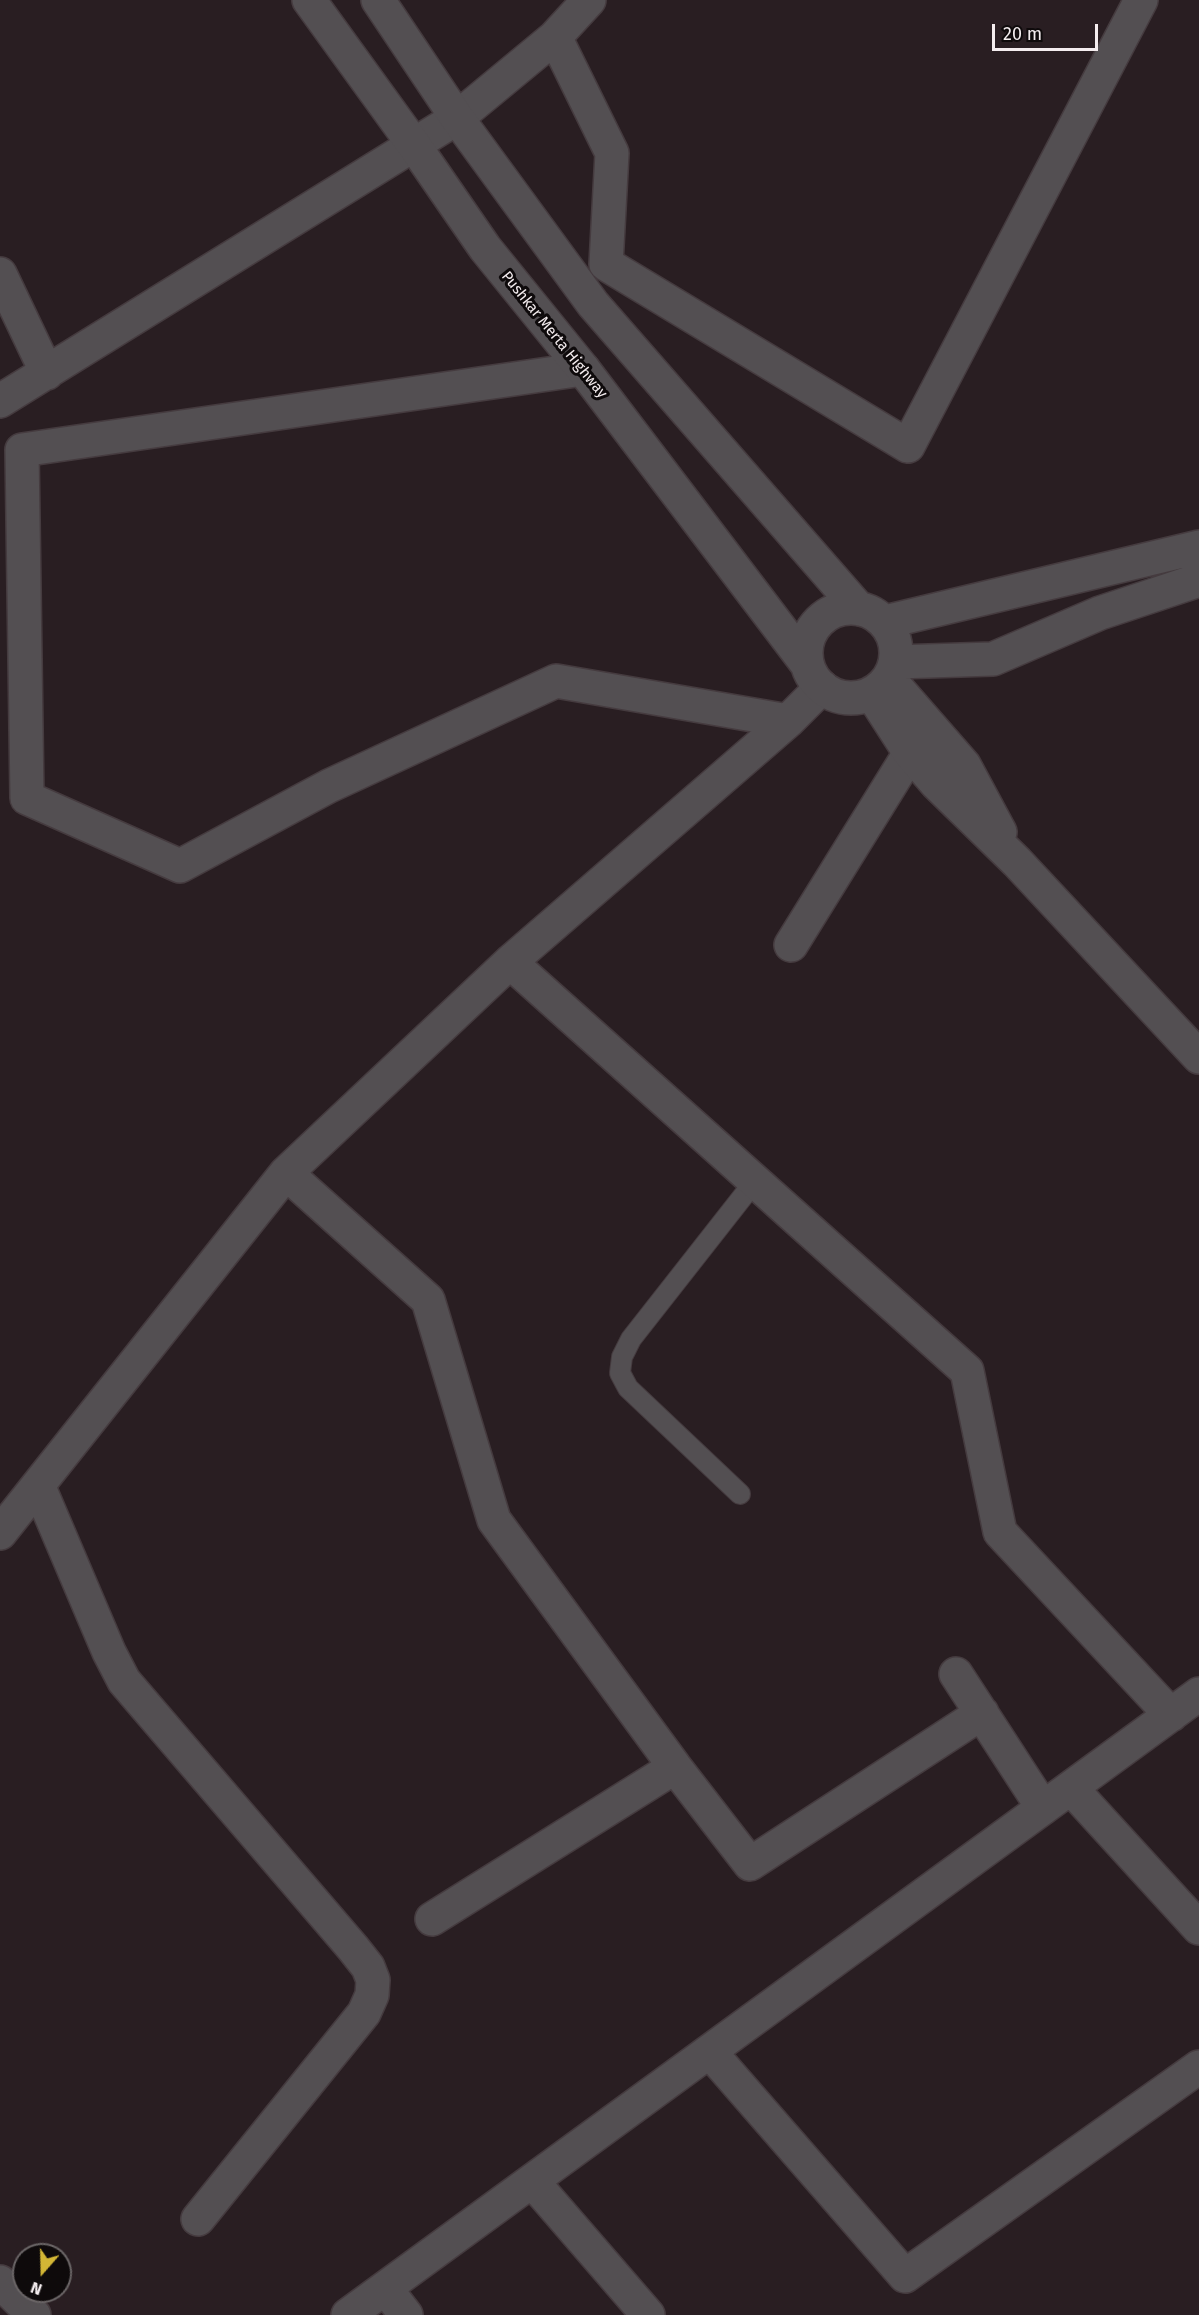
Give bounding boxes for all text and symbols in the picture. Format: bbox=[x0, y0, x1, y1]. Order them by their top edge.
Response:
scale bar bbox=[995, 12, 1102, 50]
text: 20 m bbox=[1003, 23, 1042, 45]
street label: Pushkar Merta Highway bbox=[497, 268, 611, 402]
north arrow bbox=[12, 2243, 72, 2303]
text: N bbox=[28, 2278, 45, 2299]

